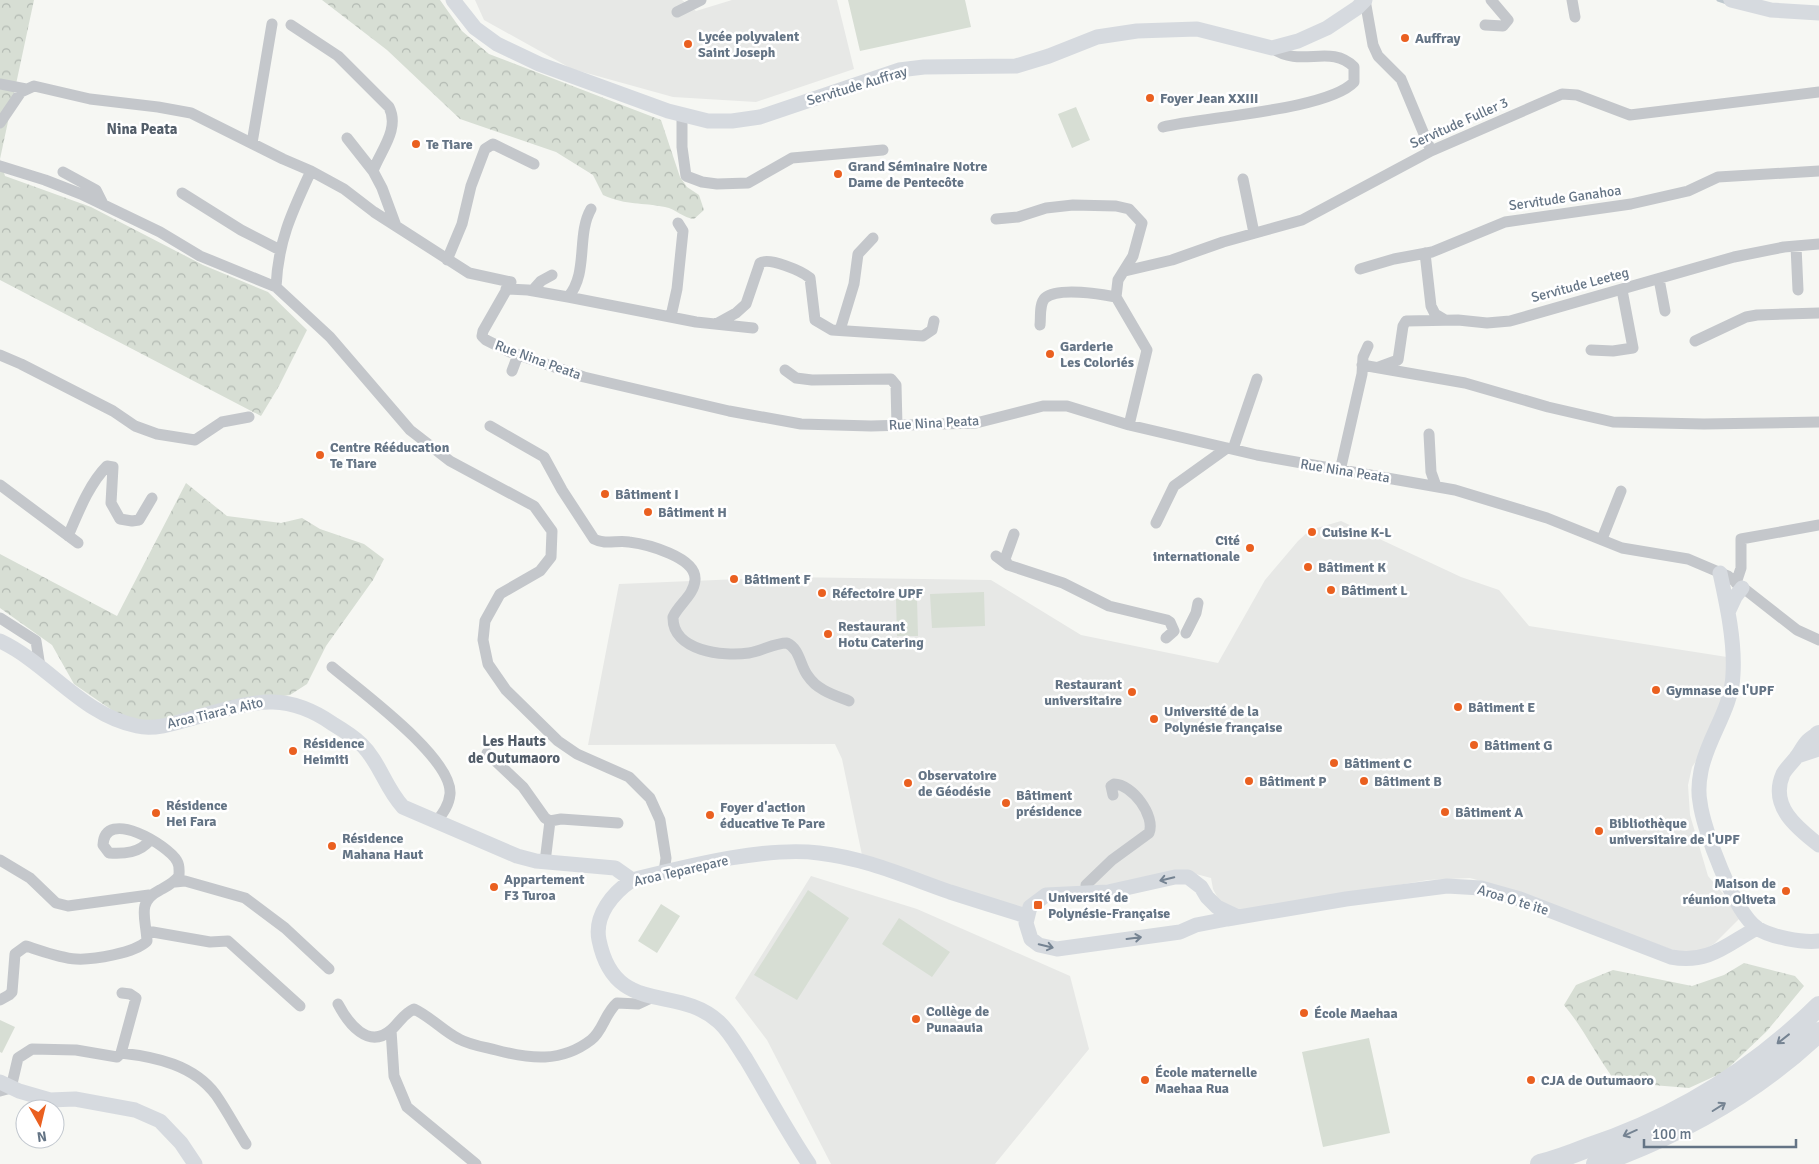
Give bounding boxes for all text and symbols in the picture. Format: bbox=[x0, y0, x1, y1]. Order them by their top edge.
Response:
place label: Lycée polyvalent Saint Joseph bbox=[698, 28, 800, 61]
place label: Auffray bbox=[1415, 30, 1461, 47]
marker: Auffray bbox=[1399, 32, 1411, 44]
marker: Lycée polyvalent Saint Joseph bbox=[682, 38, 694, 50]
street label: Servitude Auffray bbox=[805, 63, 910, 109]
place label: Foyer Jean XXIII bbox=[1160, 90, 1259, 107]
marker: Foyer Jean XXIII bbox=[1144, 92, 1156, 104]
street label: Servitude Fuller 3 bbox=[1407, 94, 1511, 152]
district label: Nina Peata bbox=[107, 120, 178, 138]
place label: Te Tiare bbox=[426, 136, 473, 153]
marker: Te Tiare bbox=[410, 138, 422, 150]
place label: Grand Séminaire Notre Dame de Pentecôte bbox=[848, 158, 987, 191]
marker: Grand Séminaire Notre Dame de Pentecôte bbox=[832, 168, 844, 180]
street label: Servitude Ganahoa bbox=[1508, 182, 1622, 214]
street label: Servitude Leeteg bbox=[1529, 264, 1631, 306]
street label: Rue Nina Peata bbox=[493, 337, 583, 383]
place label: Garderie Les Coloriés bbox=[1060, 338, 1134, 371]
marker: Garderie Les Coloriés bbox=[1044, 348, 1056, 360]
street label: Rue Nina Peata bbox=[888, 412, 980, 434]
place label: Centre Rééducation Te Tiare bbox=[330, 439, 450, 472]
marker: Centre Rééducation Te Tiare bbox=[314, 449, 326, 461]
street label: Rue Nina Peata bbox=[1299, 456, 1391, 486]
place label: Bâtiment I bbox=[615, 486, 679, 503]
marker: Bâtiment I bbox=[599, 488, 611, 500]
place label: Bâtiment H bbox=[658, 504, 727, 521]
marker: Bâtiment H bbox=[642, 506, 654, 518]
place label: Cuisine K-L bbox=[1322, 524, 1392, 541]
marker: Cuisine K-L bbox=[1306, 526, 1318, 538]
place label: Cité internationale bbox=[1153, 532, 1240, 565]
marker: Cité internationale bbox=[1244, 542, 1256, 554]
place label: Bâtiment K bbox=[1318, 559, 1386, 576]
marker: Bâtiment K bbox=[1302, 561, 1314, 573]
place label: Bâtiment F bbox=[744, 571, 811, 588]
marker: Bâtiment F bbox=[728, 573, 740, 585]
place label: Bâtiment L bbox=[1341, 582, 1408, 599]
marker: Bâtiment L bbox=[1325, 584, 1337, 596]
place label: Réfectoire UPF bbox=[832, 585, 924, 602]
marker: Réfectoire UPF bbox=[816, 587, 828, 599]
place label: Restaurant Hotu Catering bbox=[838, 618, 924, 651]
marker: Restaurant Hotu Catering bbox=[822, 628, 834, 640]
place label: Restaurant universitaire bbox=[1044, 676, 1123, 709]
place label: Gymnase de l'UPF bbox=[1666, 682, 1775, 699]
marker: Gymnase de l'UPF bbox=[1650, 684, 1662, 696]
marker: Restaurant universitaire bbox=[1126, 686, 1138, 698]
street label: Aroa Tiara'a Aito bbox=[165, 694, 265, 732]
place label: Bâtiment E bbox=[1468, 699, 1535, 716]
marker: Bâtiment E bbox=[1452, 701, 1464, 713]
place label: Université de la Polynésie française bbox=[1164, 703, 1282, 736]
marker: Université de la Polynésie française bbox=[1148, 713, 1160, 725]
district label: Les Hauts de Outumaoro bbox=[468, 732, 560, 767]
place label: Résidence Heimiti bbox=[303, 735, 364, 768]
place label: Bâtiment G bbox=[1484, 737, 1553, 754]
marker: Bâtiment G bbox=[1468, 739, 1480, 751]
marker: Résidence Heimiti bbox=[287, 745, 299, 757]
place label: Bâtiment C bbox=[1344, 755, 1412, 772]
marker: Bâtiment C bbox=[1328, 757, 1340, 769]
place label: Observatoire de Géodésie bbox=[918, 767, 997, 800]
place label: Bâtiment P bbox=[1259, 773, 1327, 790]
place label: Bâtiment B bbox=[1374, 773, 1442, 790]
marker: Bâtiment P bbox=[1243, 775, 1255, 787]
marker: Bâtiment B bbox=[1358, 775, 1370, 787]
marker: Observatoire de Géodésie bbox=[902, 777, 914, 789]
place label: Bâtiment présidence bbox=[1016, 787, 1082, 820]
place label: Résidence Hei Fara bbox=[166, 797, 227, 830]
marker: Bâtiment présidence bbox=[1000, 797, 1012, 809]
place label: Foyer d'action éducative Te Pare bbox=[720, 799, 825, 832]
place label: Bâtiment A bbox=[1455, 804, 1523, 821]
marker: Bâtiment A bbox=[1439, 806, 1451, 818]
marker: Résidence Hei Fara bbox=[150, 807, 162, 819]
marker: Foyer d'action éducative Te Pare bbox=[704, 809, 716, 821]
place label: Bibliothèque universitaire de l'UPF bbox=[1609, 815, 1740, 848]
marker: Bibliothèque universitaire de l'UPF bbox=[1593, 825, 1605, 837]
place label: Résidence Mahana Haut bbox=[342, 830, 424, 863]
marker: Résidence Mahana Haut bbox=[326, 840, 338, 852]
street label: Aroa Teparepare bbox=[632, 852, 730, 890]
place label: Appartement F3 Turoa bbox=[504, 871, 585, 904]
one-way arrow bbox=[1160, 875, 1176, 884]
place label: Maison de réunion Oliveta bbox=[1683, 875, 1776, 908]
marker: Appartement F3 Turoa bbox=[488, 881, 500, 893]
street label: Aroa O te ite bbox=[1475, 881, 1551, 919]
marker: Maison de réunion Oliveta bbox=[1780, 885, 1792, 897]
place label: Université de Polynésie-Française bbox=[1048, 889, 1170, 922]
marker: Université de Polynésie-Française bbox=[1032, 899, 1044, 911]
one-way arrow bbox=[1126, 933, 1142, 943]
one-way arrow bbox=[1037, 942, 1053, 951]
place label: Collège de Punaauia bbox=[926, 1003, 989, 1036]
place label: École Maehaa bbox=[1314, 1005, 1398, 1022]
marker: École Maehaa bbox=[1298, 1007, 1310, 1019]
marker: Collège de Punaauia bbox=[910, 1013, 922, 1025]
one-way arrow bbox=[1777, 1034, 1790, 1045]
place label: École maternelle Maehaa Rua bbox=[1155, 1064, 1257, 1097]
place label: CJA de Outumaoro bbox=[1541, 1072, 1654, 1089]
marker: École maternelle Maehaa Rua bbox=[1139, 1074, 1151, 1086]
marker: CJA de Outumaoro bbox=[1525, 1074, 1537, 1086]
north arrow bbox=[15, 1099, 65, 1149]
one-way arrow bbox=[1712, 1101, 1726, 1112]
scale bar bbox=[1644, 1116, 1796, 1148]
text: 100 m bbox=[1652, 1125, 1692, 1143]
text: N bbox=[36, 1127, 48, 1145]
one-way arrow bbox=[1623, 1129, 1638, 1138]

